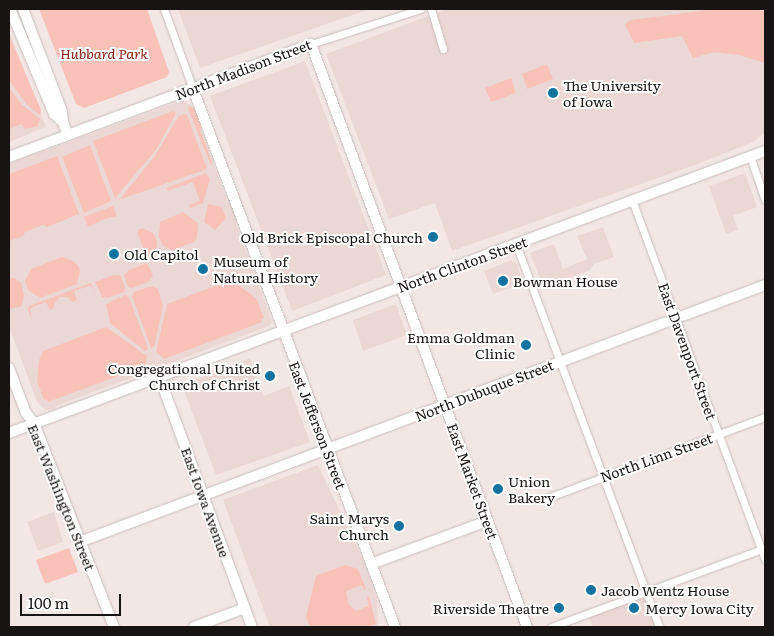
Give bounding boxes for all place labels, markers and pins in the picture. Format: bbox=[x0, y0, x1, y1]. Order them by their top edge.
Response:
place label: The University of Iowa bbox=[563, 77, 661, 110]
marker: The University of Iowa bbox=[547, 87, 559, 99]
place label: Old Brick Episcopal Church bbox=[241, 229, 423, 245]
marker: Old Brick Episcopal Church bbox=[427, 231, 439, 243]
place label: Old Capitol bbox=[124, 246, 199, 262]
marker: Old Capitol bbox=[108, 248, 120, 260]
place label: Museum of Natural History bbox=[213, 253, 318, 286]
marker: Museum of Natural History bbox=[197, 263, 209, 275]
place label: Bowman House bbox=[513, 273, 618, 289]
marker: Bowman House bbox=[497, 275, 509, 287]
place label: Emma Goldman Clinic bbox=[407, 329, 515, 362]
marker: Emma Goldman Clinic bbox=[519, 338, 533, 352]
place label: Congregational United Church of Christ bbox=[108, 360, 260, 392]
marker: Congregational United Church of Christ bbox=[264, 370, 276, 382]
place label: Union Bakery bbox=[508, 473, 555, 506]
marker: Union Bakery bbox=[492, 483, 504, 495]
place label: Saint Marys Church bbox=[309, 510, 389, 542]
marker: Saint Marys Church bbox=[393, 520, 405, 532]
place label: Jacob Wentz House bbox=[601, 582, 729, 598]
marker: Jacob Wentz House bbox=[585, 584, 597, 596]
place label: Riverside Theatre bbox=[433, 600, 549, 616]
place label: Mercy Iowa City bbox=[645, 600, 754, 616]
marker: Mercy Iowa City bbox=[627, 601, 641, 615]
marker: Riverside Theatre bbox=[553, 602, 565, 614]

